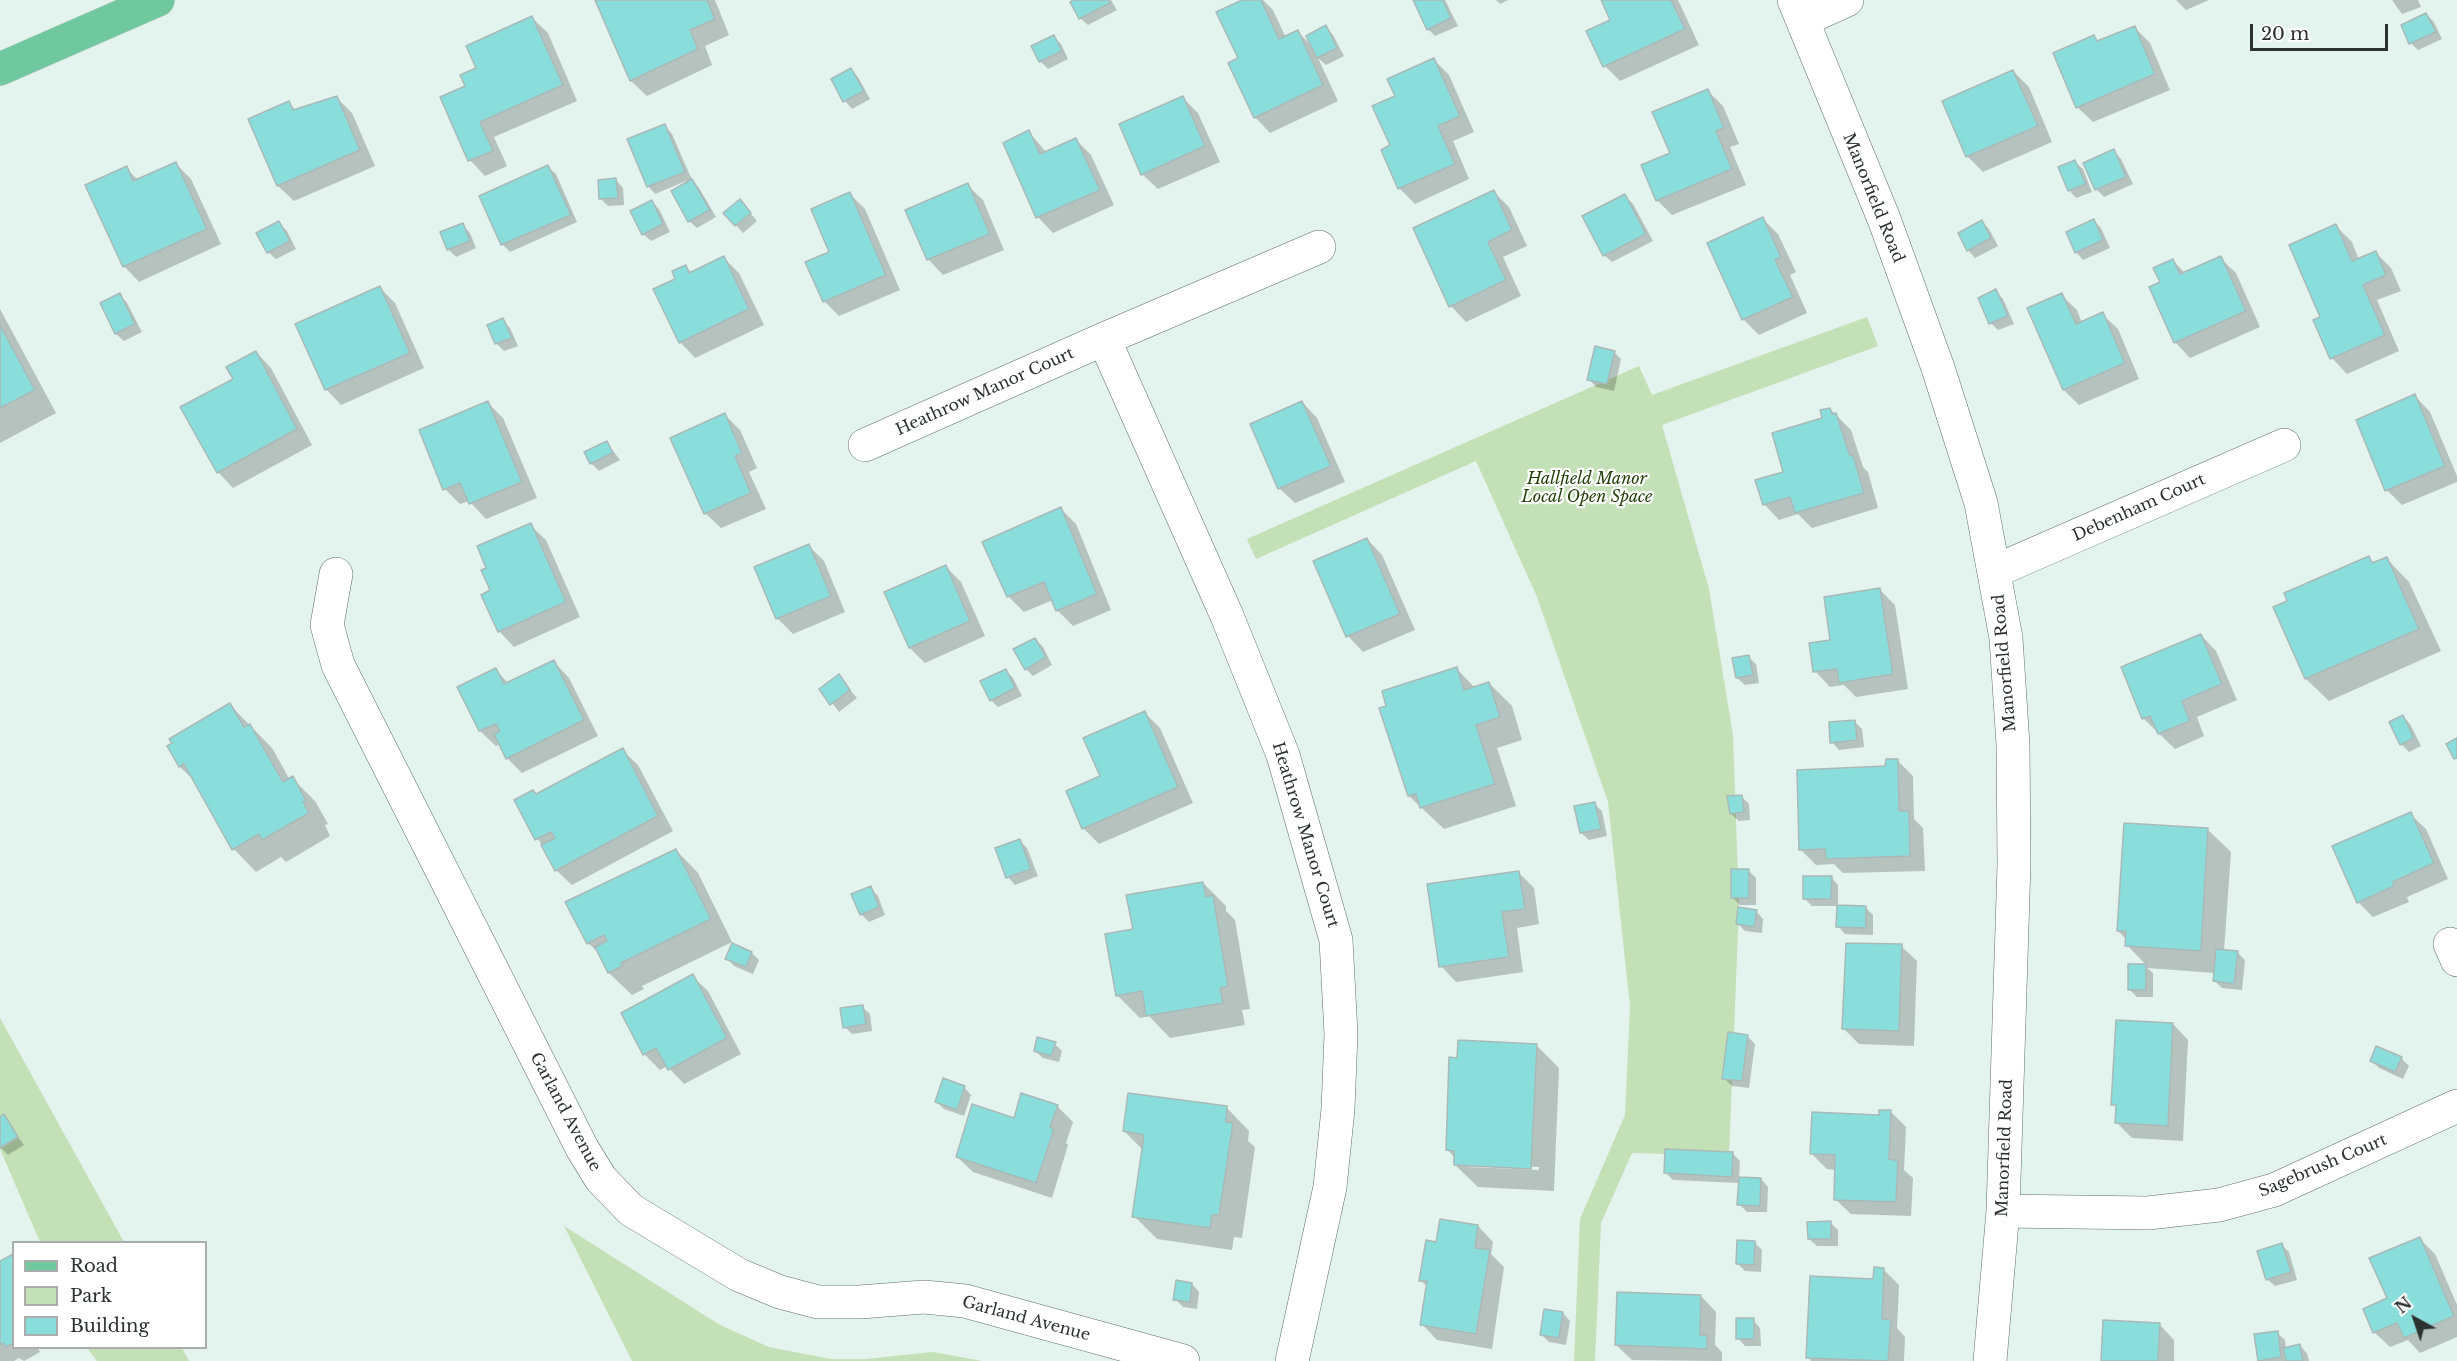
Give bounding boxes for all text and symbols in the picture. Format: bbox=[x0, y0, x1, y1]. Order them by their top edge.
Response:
scale bar bbox=[2253, 12, 2391, 50]
text: 20 m bbox=[2261, 23, 2309, 45]
street label: Manorfield Road bbox=[1838, 130, 1908, 266]
street label: Heathrow Manor Court bbox=[893, 344, 1077, 440]
park label: Hallfield Manor Local Open Space bbox=[1522, 469, 1652, 507]
street label: Debenham Court bbox=[2070, 470, 2208, 546]
street label: Manorfield Road bbox=[1989, 593, 2021, 733]
street label: Heathrow Manor Court bbox=[1268, 740, 1342, 930]
street label: Garland Avenue bbox=[526, 1049, 604, 1175]
street label: Manorfield Road bbox=[1993, 1079, 2017, 1217]
street label: Sagebrush Court bbox=[2256, 1130, 2390, 1202]
legend bbox=[12, 1241, 207, 1349]
text: Road bbox=[70, 1255, 118, 1277]
text: Park bbox=[70, 1285, 112, 1307]
north arrow bbox=[2385, 1289, 2445, 1349]
street label: Garland Avenue bbox=[960, 1293, 1092, 1345]
text: N bbox=[2391, 1293, 2416, 1318]
text: Building bbox=[70, 1315, 149, 1337]

